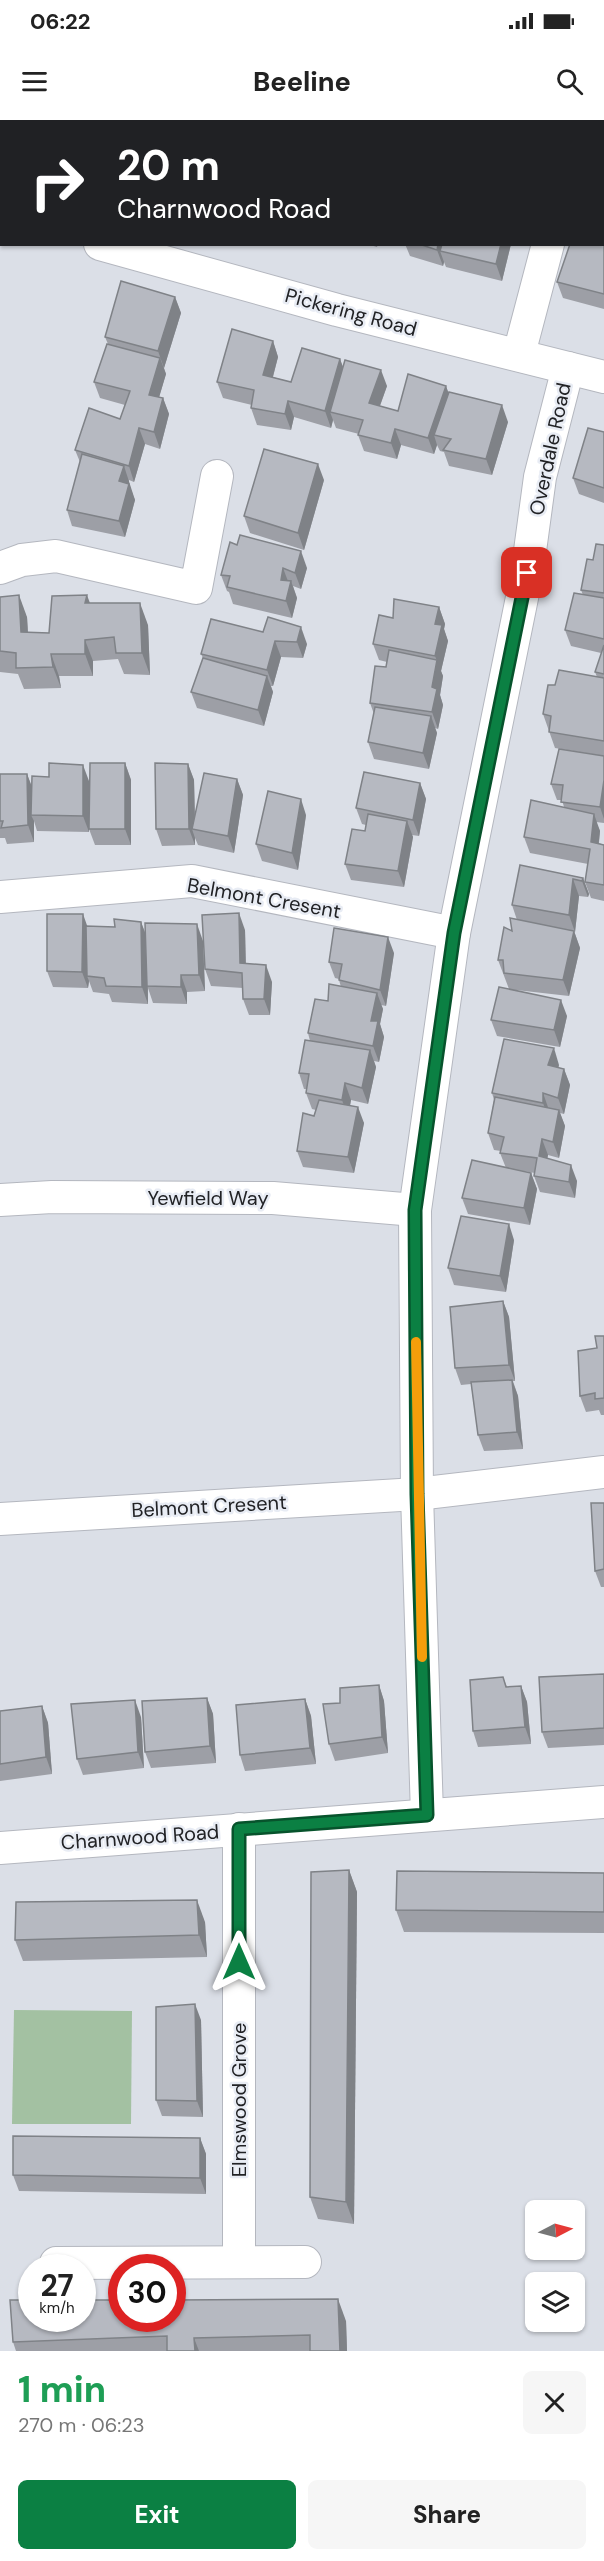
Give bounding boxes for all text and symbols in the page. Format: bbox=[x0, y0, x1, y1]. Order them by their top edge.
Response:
text: 06:22 bbox=[30, 7, 90, 36]
text: Beeline bbox=[253, 64, 351, 99]
icon: menu bbox=[18, 65, 51, 98]
icon: search bbox=[553, 65, 586, 98]
text: 20 m bbox=[117, 138, 220, 193]
icon: right bbox=[18, 144, 96, 222]
text: Charnwood Road bbox=[117, 191, 331, 226]
street label: Pickering Road bbox=[282, 282, 420, 342]
street label: Overdale Road bbox=[523, 380, 577, 518]
pin bbox=[501, 547, 552, 598]
icon: arrive bbox=[510, 556, 543, 589]
street label: Belmont Cresent bbox=[185, 872, 343, 924]
street label: Yewfield Way bbox=[147, 1185, 269, 1211]
street label: Belmont Cresent bbox=[131, 1489, 288, 1523]
street label: Charnwood Road bbox=[60, 1818, 220, 1856]
position arrow bbox=[207, 1930, 271, 1994]
street label: Elmswood Grove bbox=[226, 2023, 252, 2177]
north arrow bbox=[525, 2200, 585, 2260]
map controls bbox=[525, 2200, 585, 2332]
speed limit sign: 30 bbox=[108, 2254, 186, 2332]
text: 27 bbox=[40, 2266, 74, 2305]
button: layers bbox=[525, 2272, 585, 2332]
text: km/h bbox=[39, 2298, 75, 2318]
text: 1 min bbox=[18, 2366, 106, 2413]
button: close bbox=[523, 2371, 586, 2434]
text: 270 m · 06:23 bbox=[18, 2412, 145, 2438]
button: Exit bbox=[18, 2480, 296, 2549]
button: Share bbox=[308, 2480, 586, 2549]

